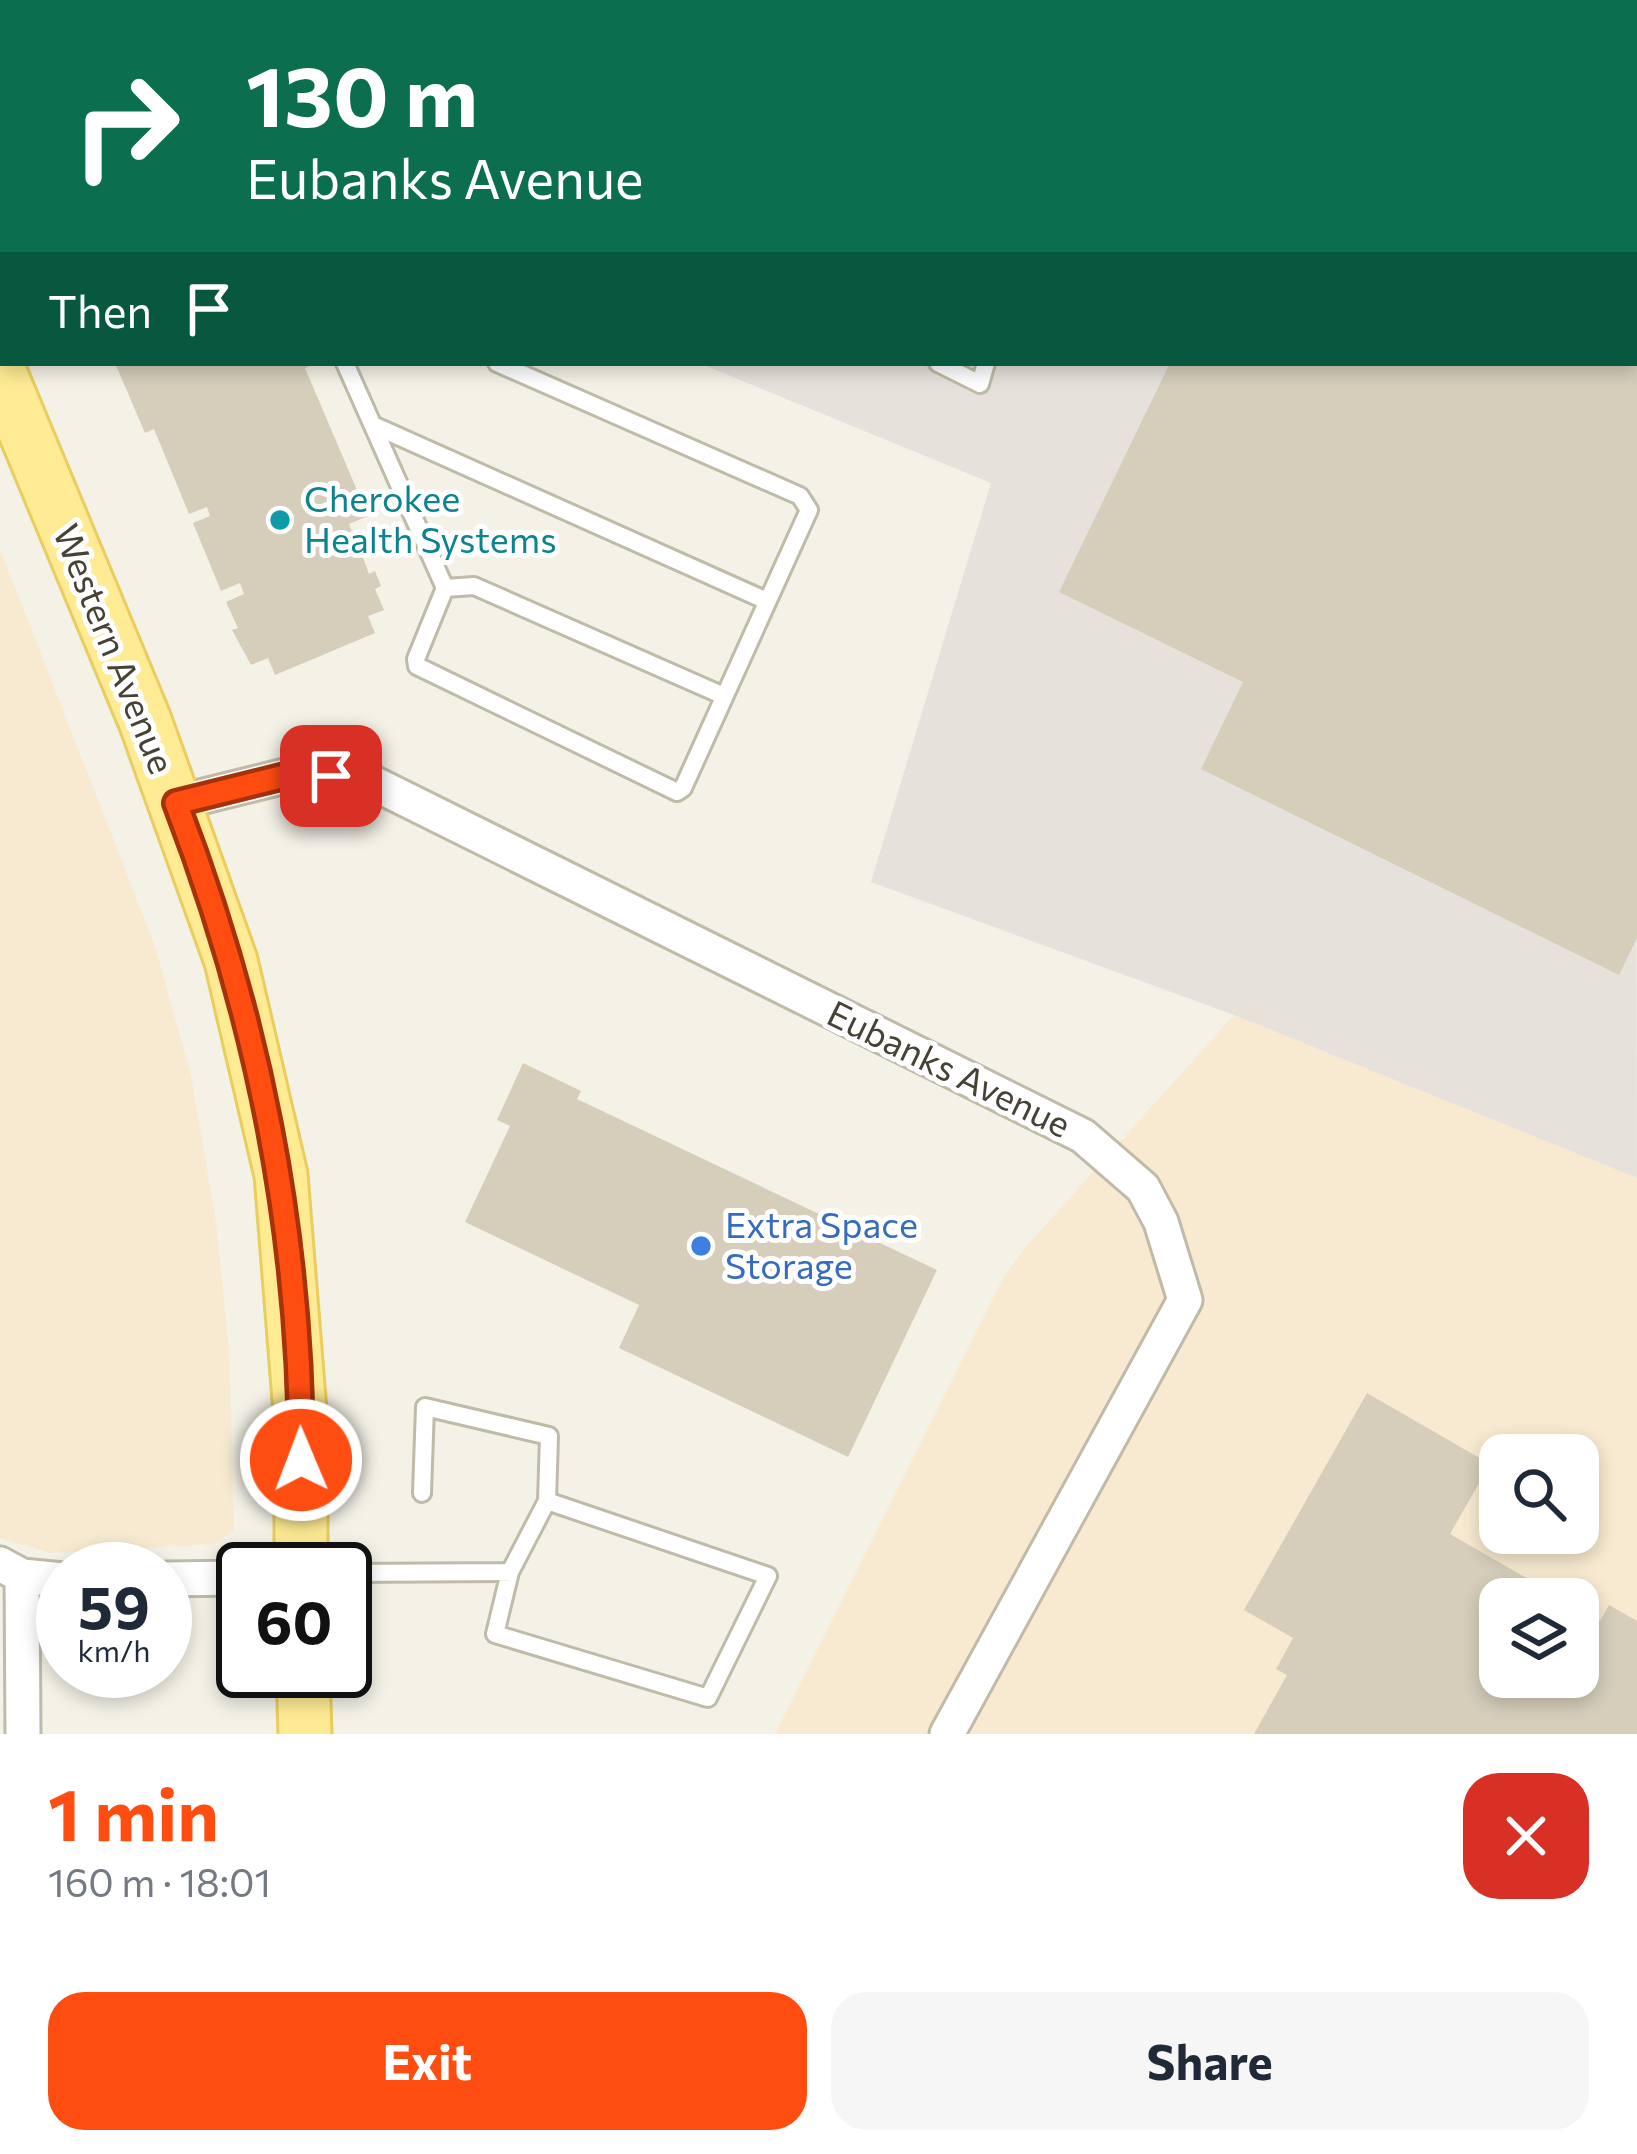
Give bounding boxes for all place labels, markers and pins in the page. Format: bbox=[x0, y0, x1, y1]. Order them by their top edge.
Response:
place label: Cherokee Health Systems bbox=[304, 475, 557, 560]
marker: Cherokee Health Systems bbox=[267, 507, 293, 533]
pin bbox=[280, 725, 382, 827]
place label: Extra Space Storage bbox=[725, 1201, 918, 1286]
marker: Extra Space Storage bbox=[688, 1233, 714, 1259]

